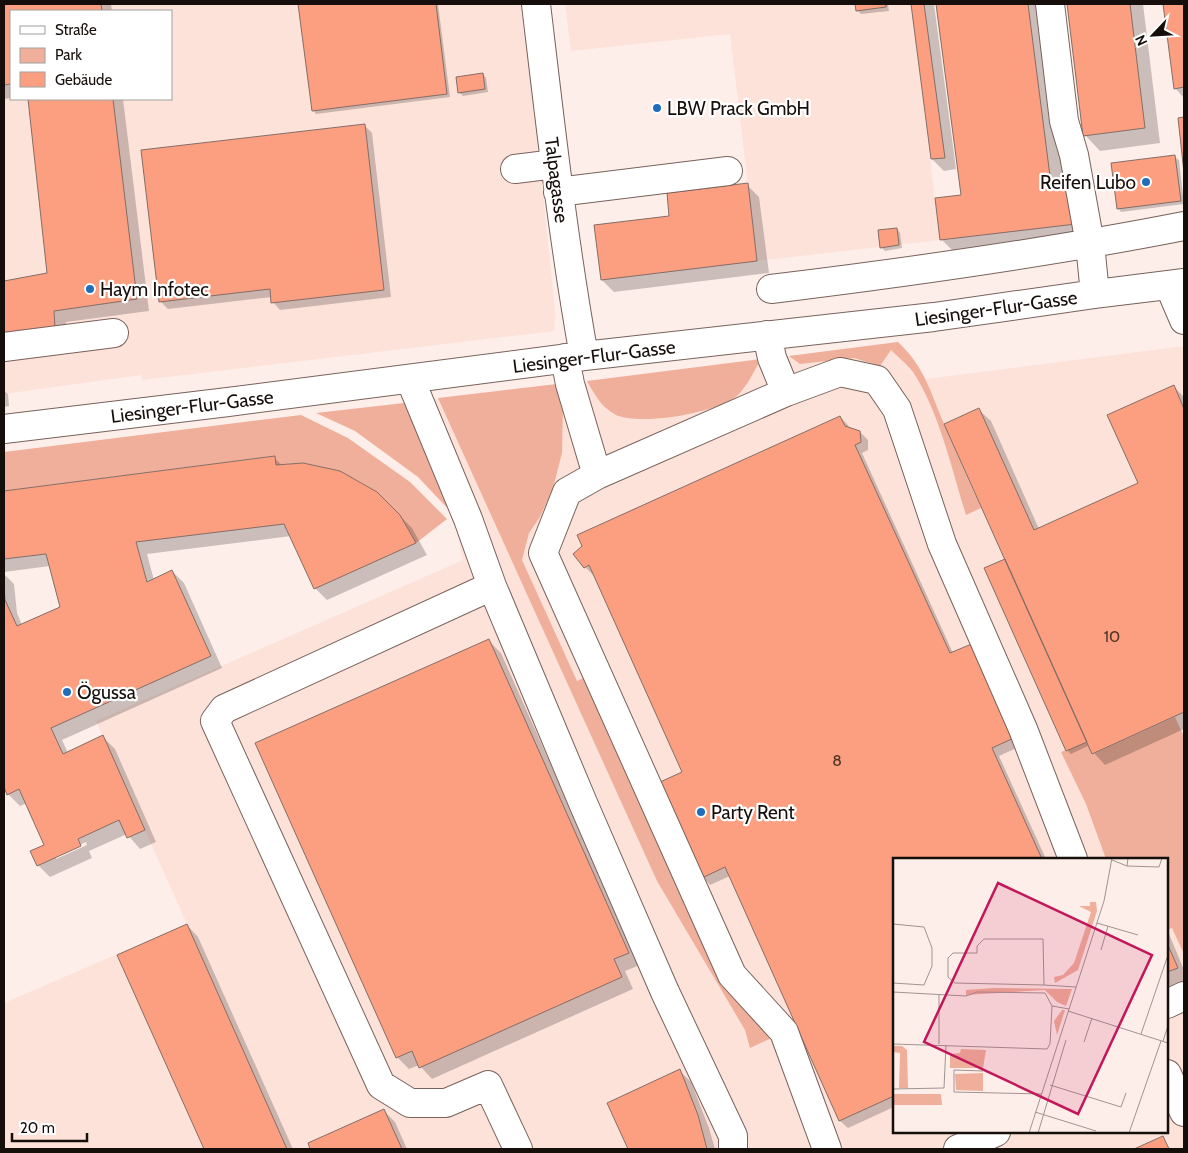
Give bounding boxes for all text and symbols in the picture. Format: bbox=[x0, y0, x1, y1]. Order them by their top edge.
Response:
legend bbox=[10, 10, 172, 100]
north arrow bbox=[1128, 10, 1178, 60]
text: Straße bbox=[55, 21, 97, 39]
text: N bbox=[1131, 32, 1151, 49]
text: Park bbox=[55, 46, 82, 64]
text: Gebäude bbox=[55, 71, 112, 89]
place label: LBW Prack GmbH bbox=[667, 97, 810, 120]
marker: LBW Prack GmbH bbox=[651, 102, 663, 114]
street label: Talpagasse bbox=[540, 136, 573, 225]
place label: Reifen Lubo bbox=[1040, 171, 1136, 194]
marker: Reifen Lubo bbox=[1140, 176, 1152, 188]
place label: Haym Infotec bbox=[100, 278, 209, 301]
marker: Haym Infotec bbox=[84, 283, 96, 295]
street label: Liesinger-Flur-Gasse bbox=[913, 286, 1079, 331]
street label: Liesinger-Flur-Gasse bbox=[511, 335, 677, 378]
street label: Liesinger-Flur-Gasse bbox=[109, 385, 275, 428]
house number: 10 bbox=[1104, 627, 1120, 646]
place label: Ögussa bbox=[77, 681, 136, 704]
marker: Ögussa bbox=[61, 686, 73, 698]
house number: 8 bbox=[832, 751, 842, 770]
place label: Party Rent bbox=[711, 801, 795, 824]
marker: Party Rent bbox=[695, 806, 707, 818]
inset map bbox=[893, 858, 1168, 1133]
scale bar bbox=[12, 1110, 88, 1142]
text: 20 m bbox=[20, 1119, 55, 1137]

